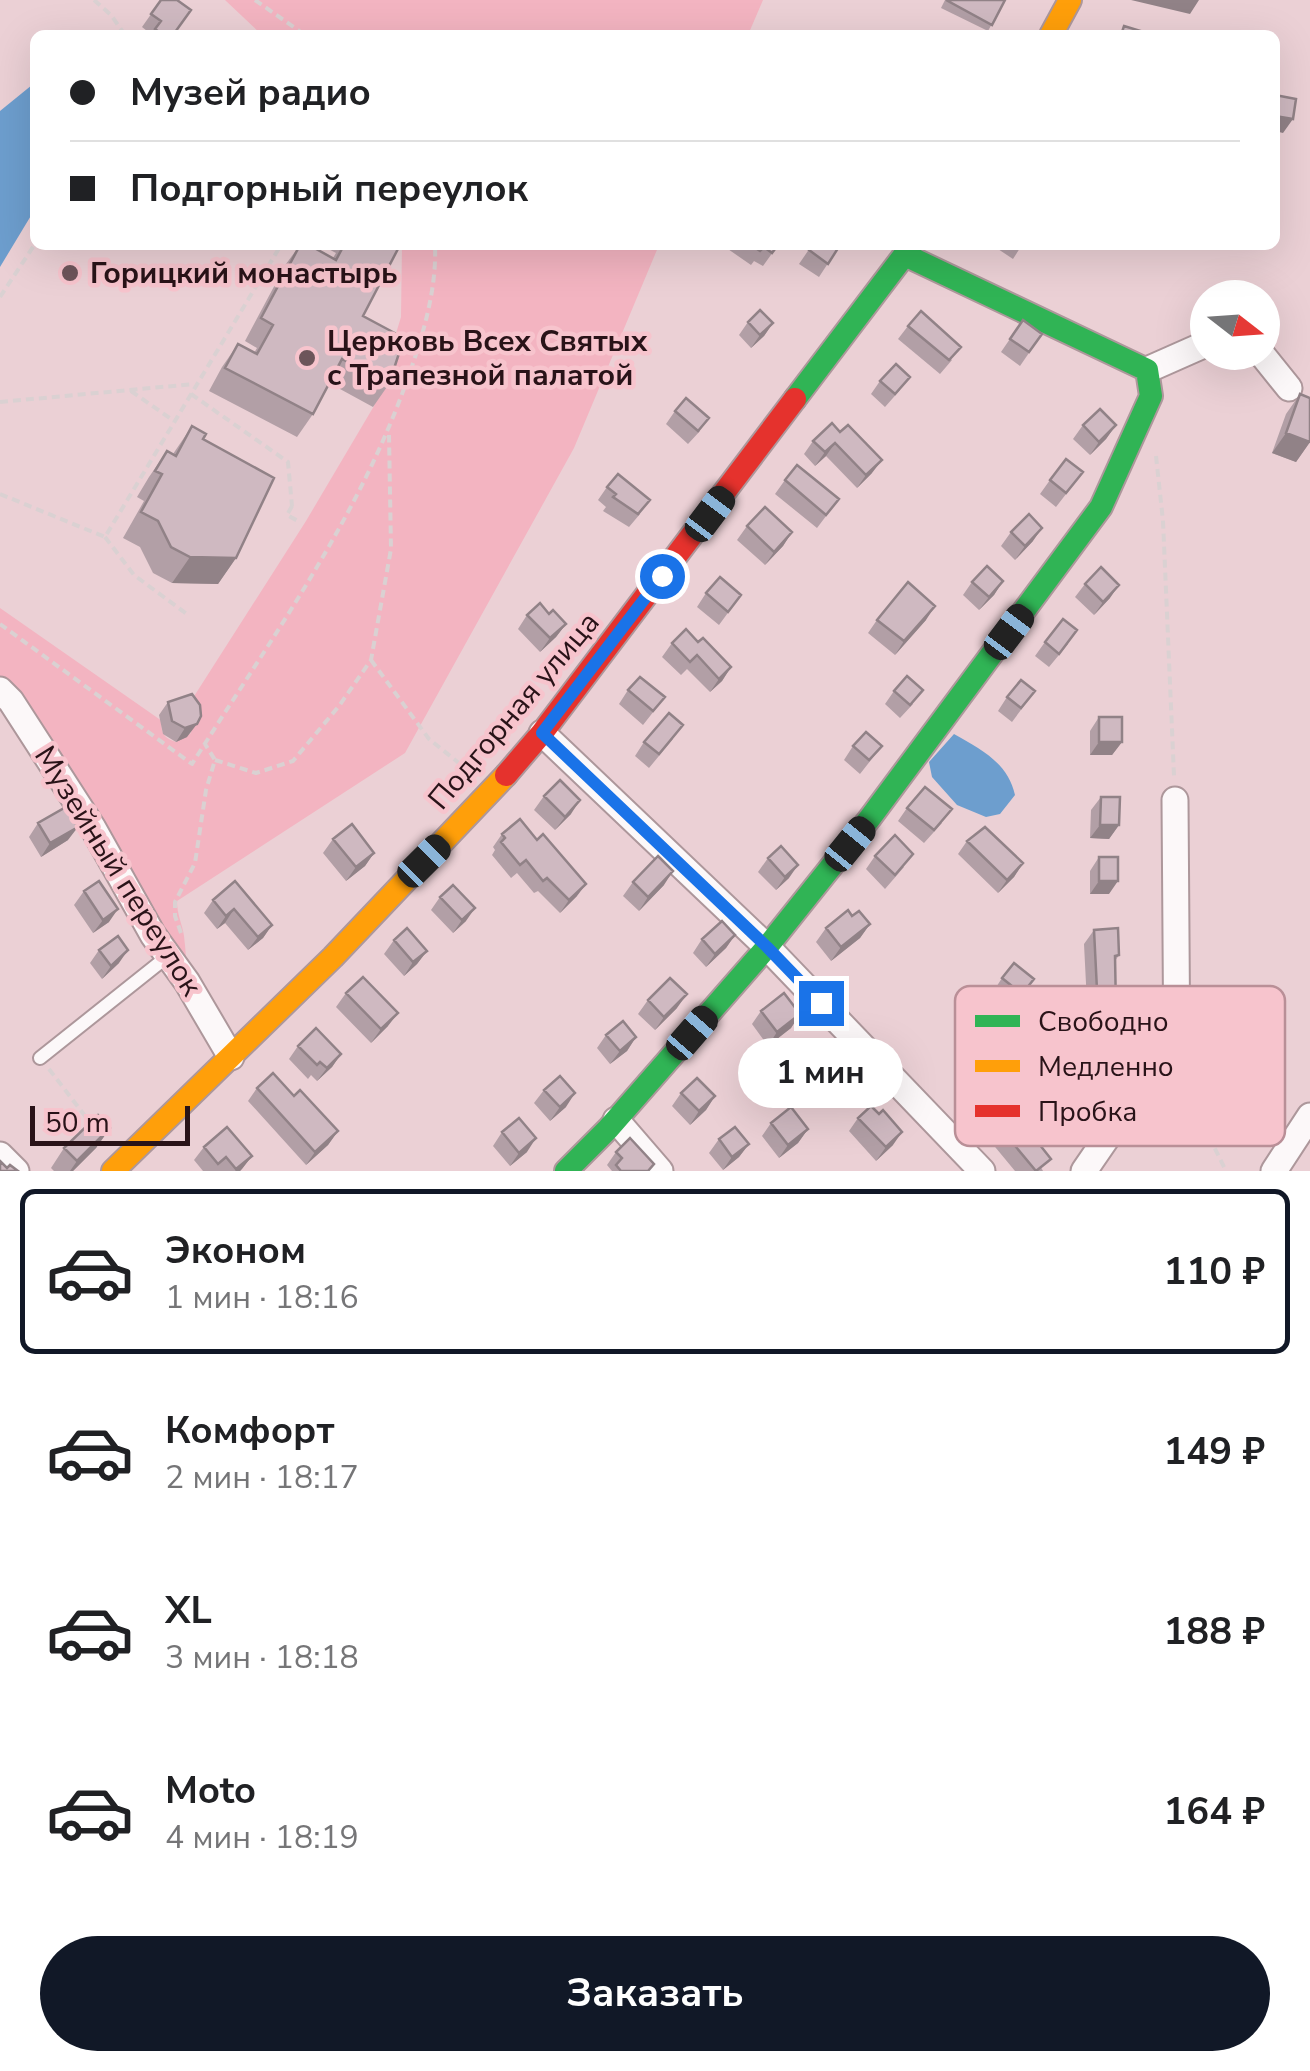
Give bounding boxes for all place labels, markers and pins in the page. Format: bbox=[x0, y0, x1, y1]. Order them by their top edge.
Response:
place label: Горицкий монастырь bbox=[90, 253, 398, 294]
marker: Горицкий монастырь bbox=[59, 262, 81, 284]
place label: Церковь Всех Святых с Трапезной палатой bbox=[327, 321, 648, 396]
marker: Церковь Всех Святых с Трапезной палатой bbox=[296, 347, 318, 369]

